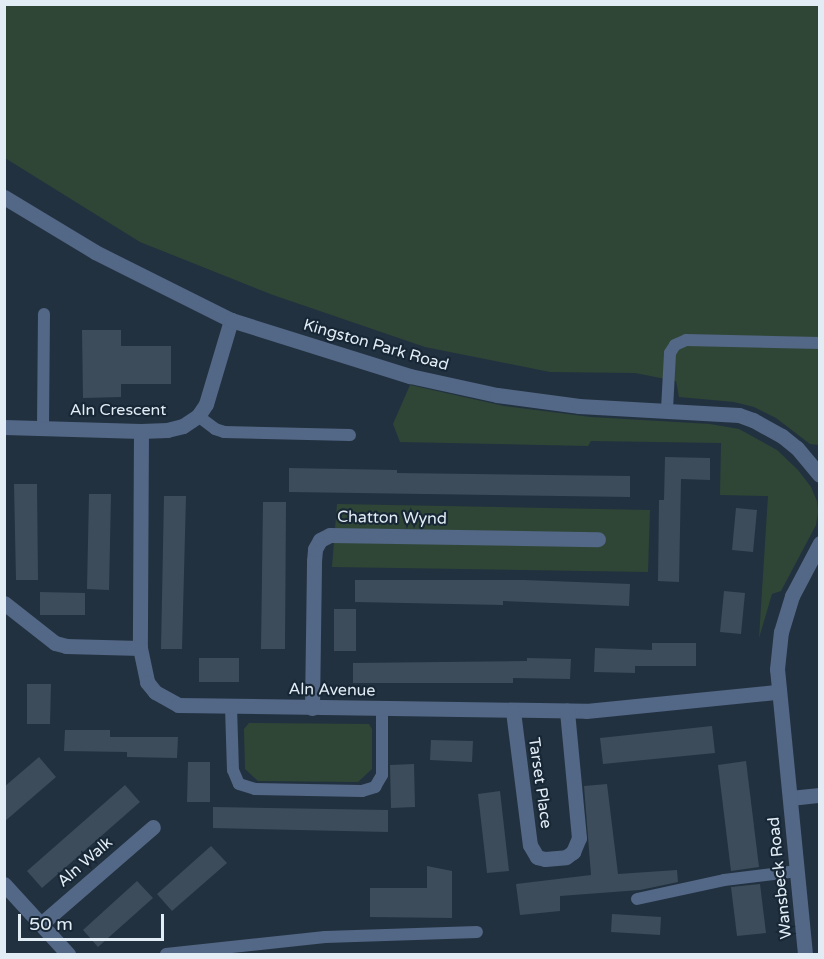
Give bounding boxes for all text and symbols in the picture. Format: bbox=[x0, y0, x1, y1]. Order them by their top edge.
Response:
street label: Kingston Park Road bbox=[301, 315, 451, 375]
street label: Aln Crescent bbox=[70, 400, 166, 420]
street label: Chatton Wynd bbox=[337, 507, 447, 529]
street label: Aln Avenue bbox=[288, 680, 376, 700]
street label: Tarset Place bbox=[524, 736, 556, 830]
street label: Wansbeck Road bbox=[764, 816, 796, 940]
street label: Aln Walk bbox=[53, 833, 117, 891]
scale bar bbox=[21, 902, 166, 940]
text: 50 m bbox=[29, 913, 73, 935]

